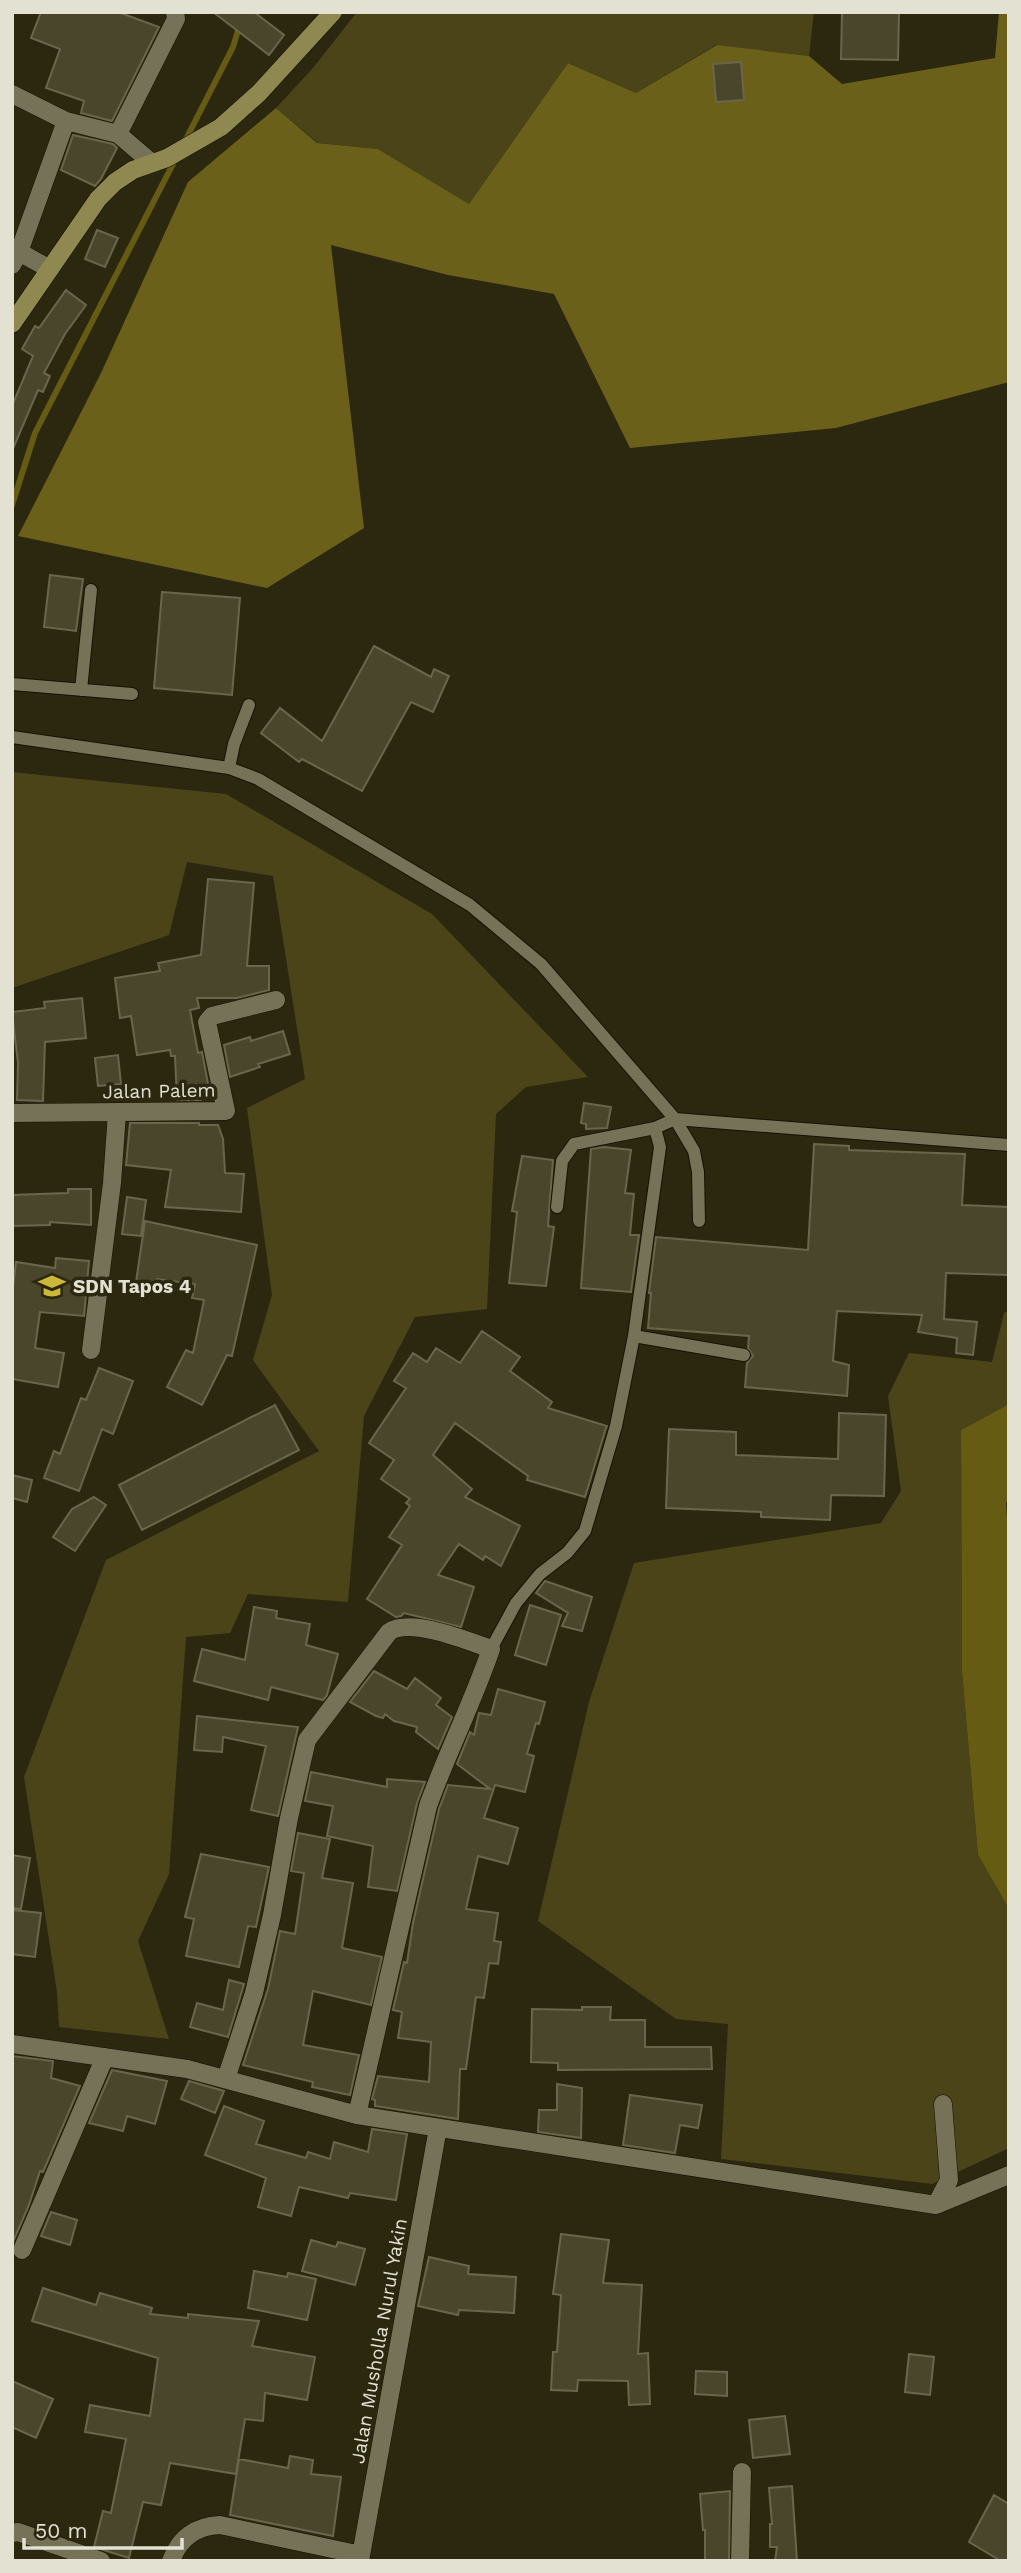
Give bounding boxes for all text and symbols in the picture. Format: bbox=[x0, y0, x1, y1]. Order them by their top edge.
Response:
street label: Jalan Palem bbox=[102, 1079, 216, 1103]
school or university icon: SDN Tapos 4 bbox=[37, 1271, 67, 1301]
place label: SDN Tapos 4 bbox=[73, 1275, 191, 1298]
street label: Jalan Musholla Nurul Yakin bbox=[346, 2217, 412, 2465]
scale bar bbox=[24, 2506, 182, 2550]
text: 50 m bbox=[35, 2518, 87, 2543]

